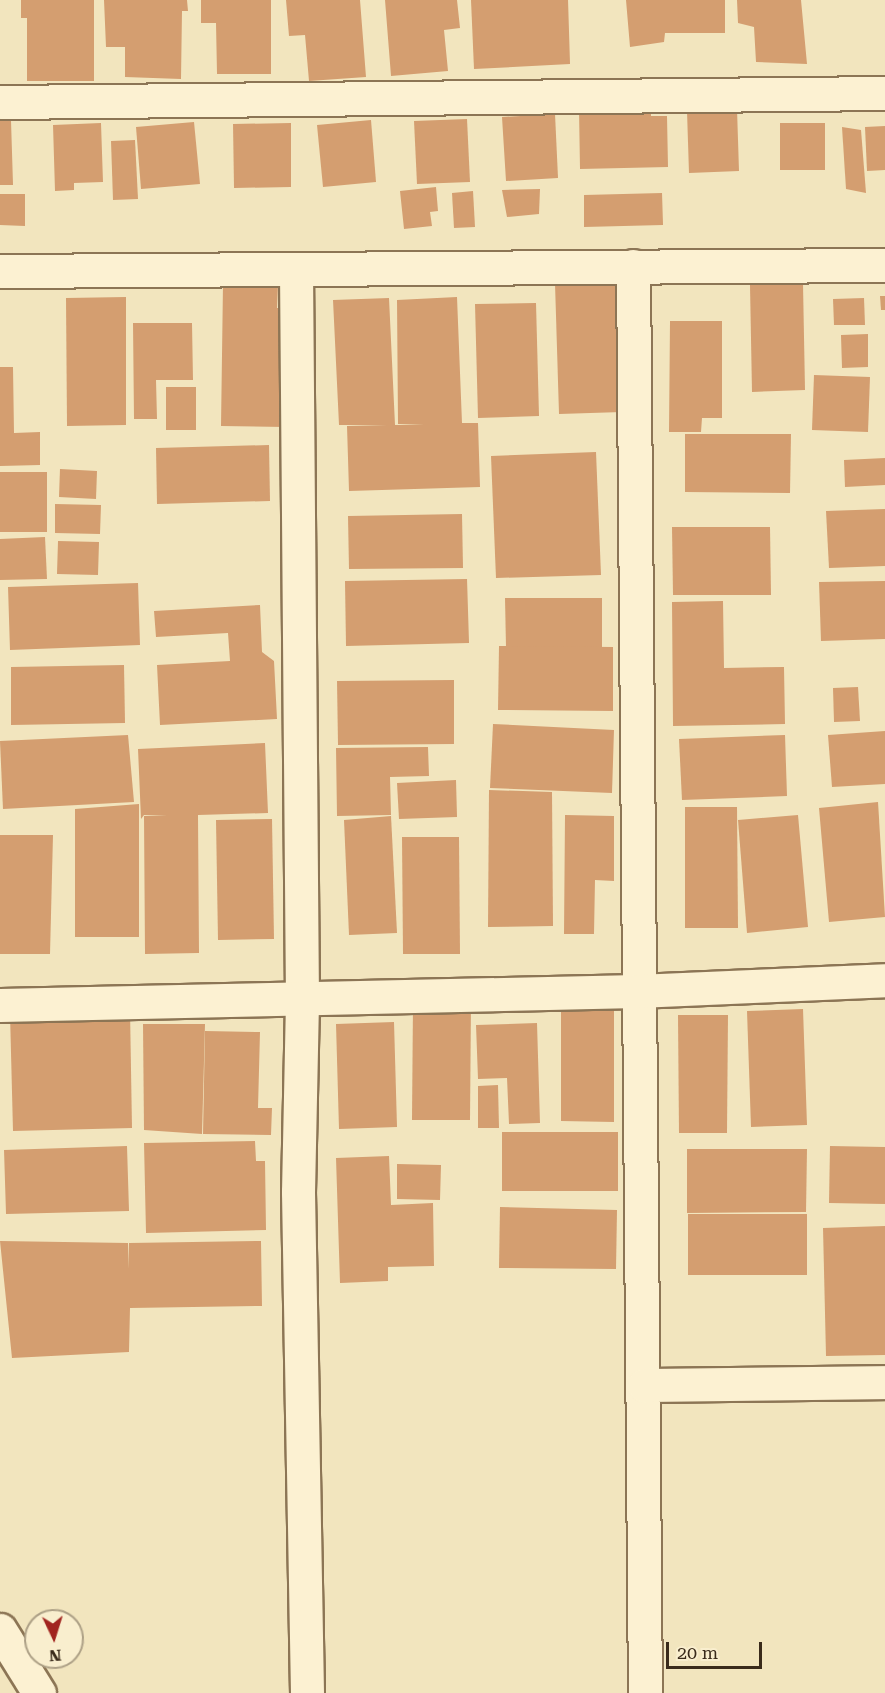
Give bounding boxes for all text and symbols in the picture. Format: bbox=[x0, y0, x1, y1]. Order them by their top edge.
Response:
north arrow bbox=[24, 1609, 84, 1669]
scale bar bbox=[669, 1630, 765, 1668]
text: 20 m bbox=[677, 1642, 718, 1663]
text: N bbox=[48, 1646, 62, 1665]

